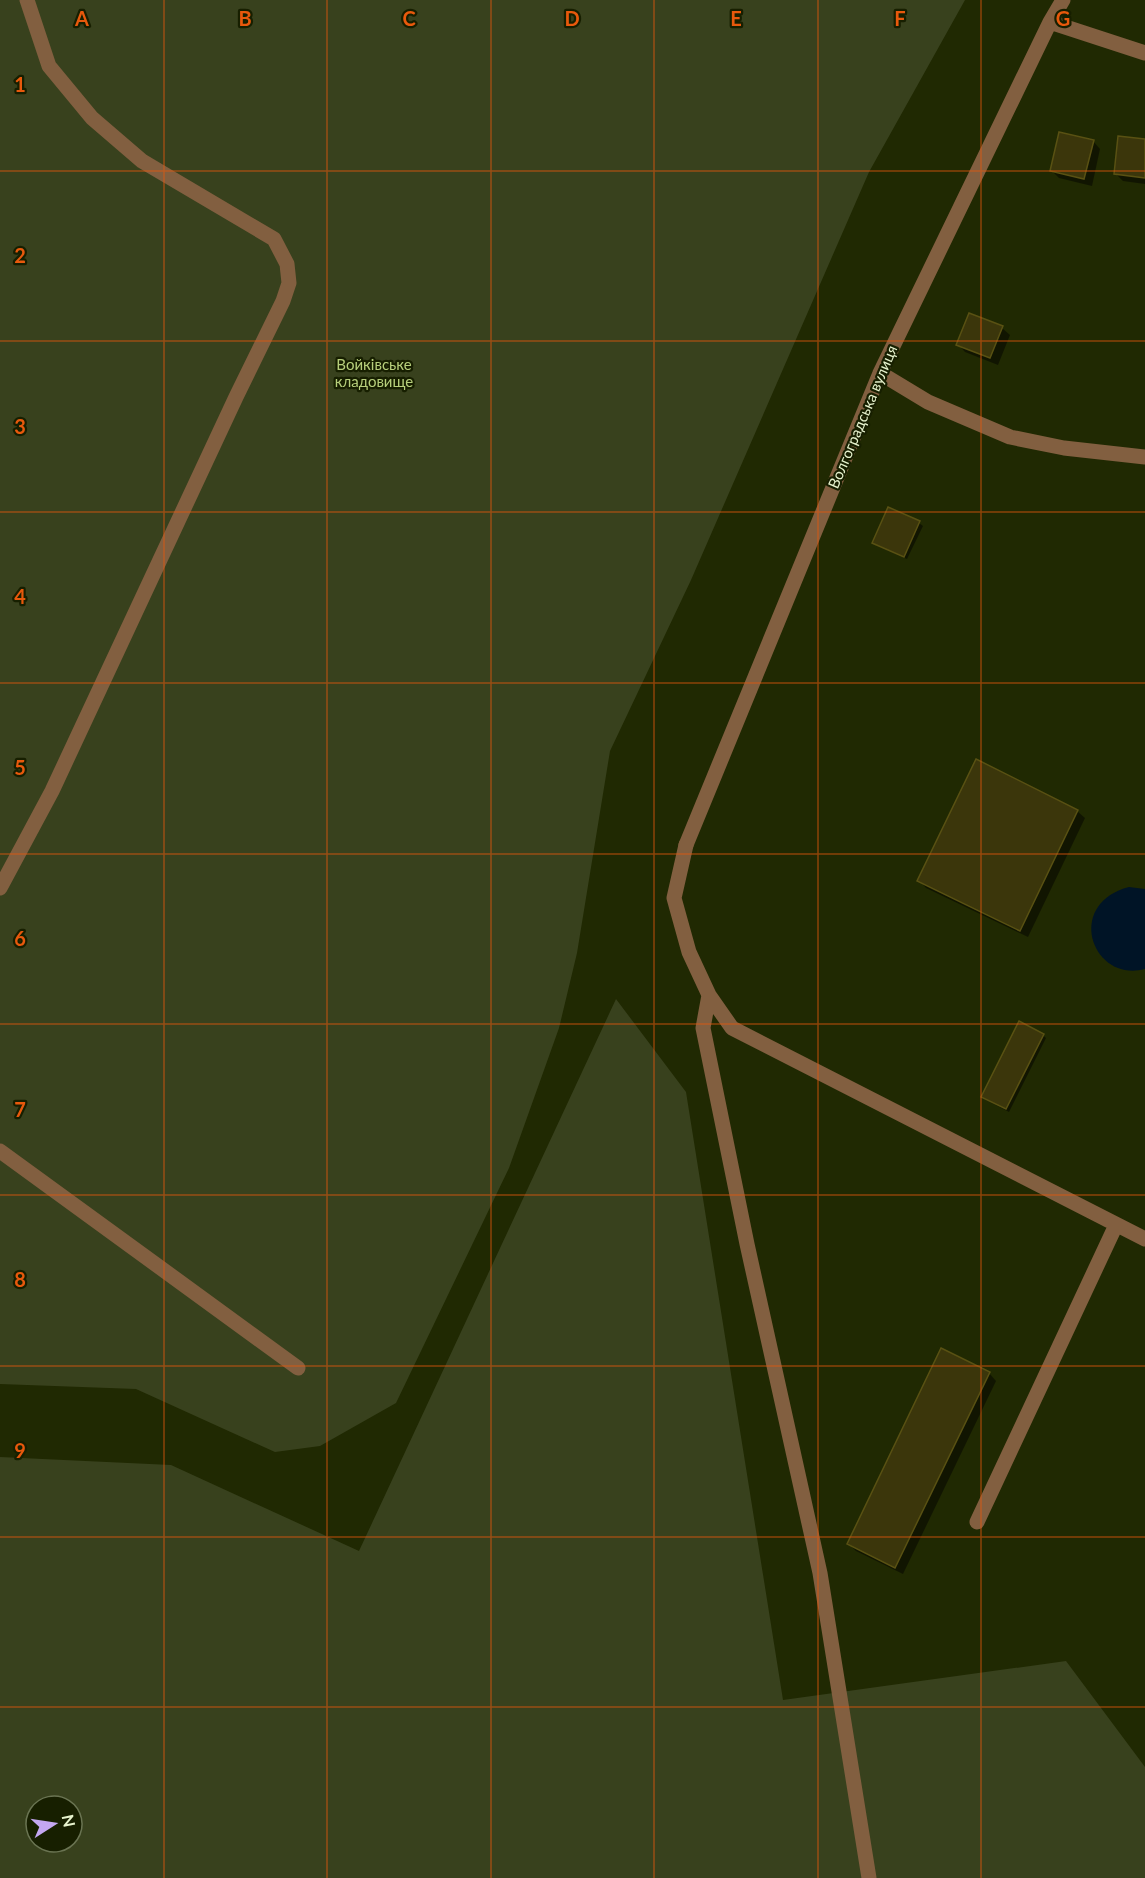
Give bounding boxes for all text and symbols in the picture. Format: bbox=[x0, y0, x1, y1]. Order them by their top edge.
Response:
text: A bbox=[74, 6, 89, 30]
text: B bbox=[238, 6, 252, 30]
text: C bbox=[402, 6, 416, 30]
text: D bbox=[564, 6, 580, 30]
text: E bbox=[730, 6, 742, 30]
text: F bbox=[894, 6, 906, 30]
text: G bbox=[1056, 6, 1070, 30]
text: 1 bbox=[14, 72, 26, 96]
text: 2 bbox=[14, 243, 26, 267]
street label: Волгоградська вулиця bbox=[824, 342, 900, 491]
park label: Войківське кладовище bbox=[335, 355, 413, 390]
text: 3 bbox=[14, 414, 26, 438]
text: 4 bbox=[14, 584, 26, 608]
text: 5 bbox=[14, 755, 26, 779]
text: 6 bbox=[14, 926, 26, 950]
text: 7 bbox=[14, 1097, 26, 1121]
text: 8 bbox=[14, 1267, 26, 1291]
text: 9 bbox=[14, 1438, 26, 1462]
north arrow bbox=[24, 1794, 84, 1854]
text: N bbox=[59, 1813, 80, 1829]

